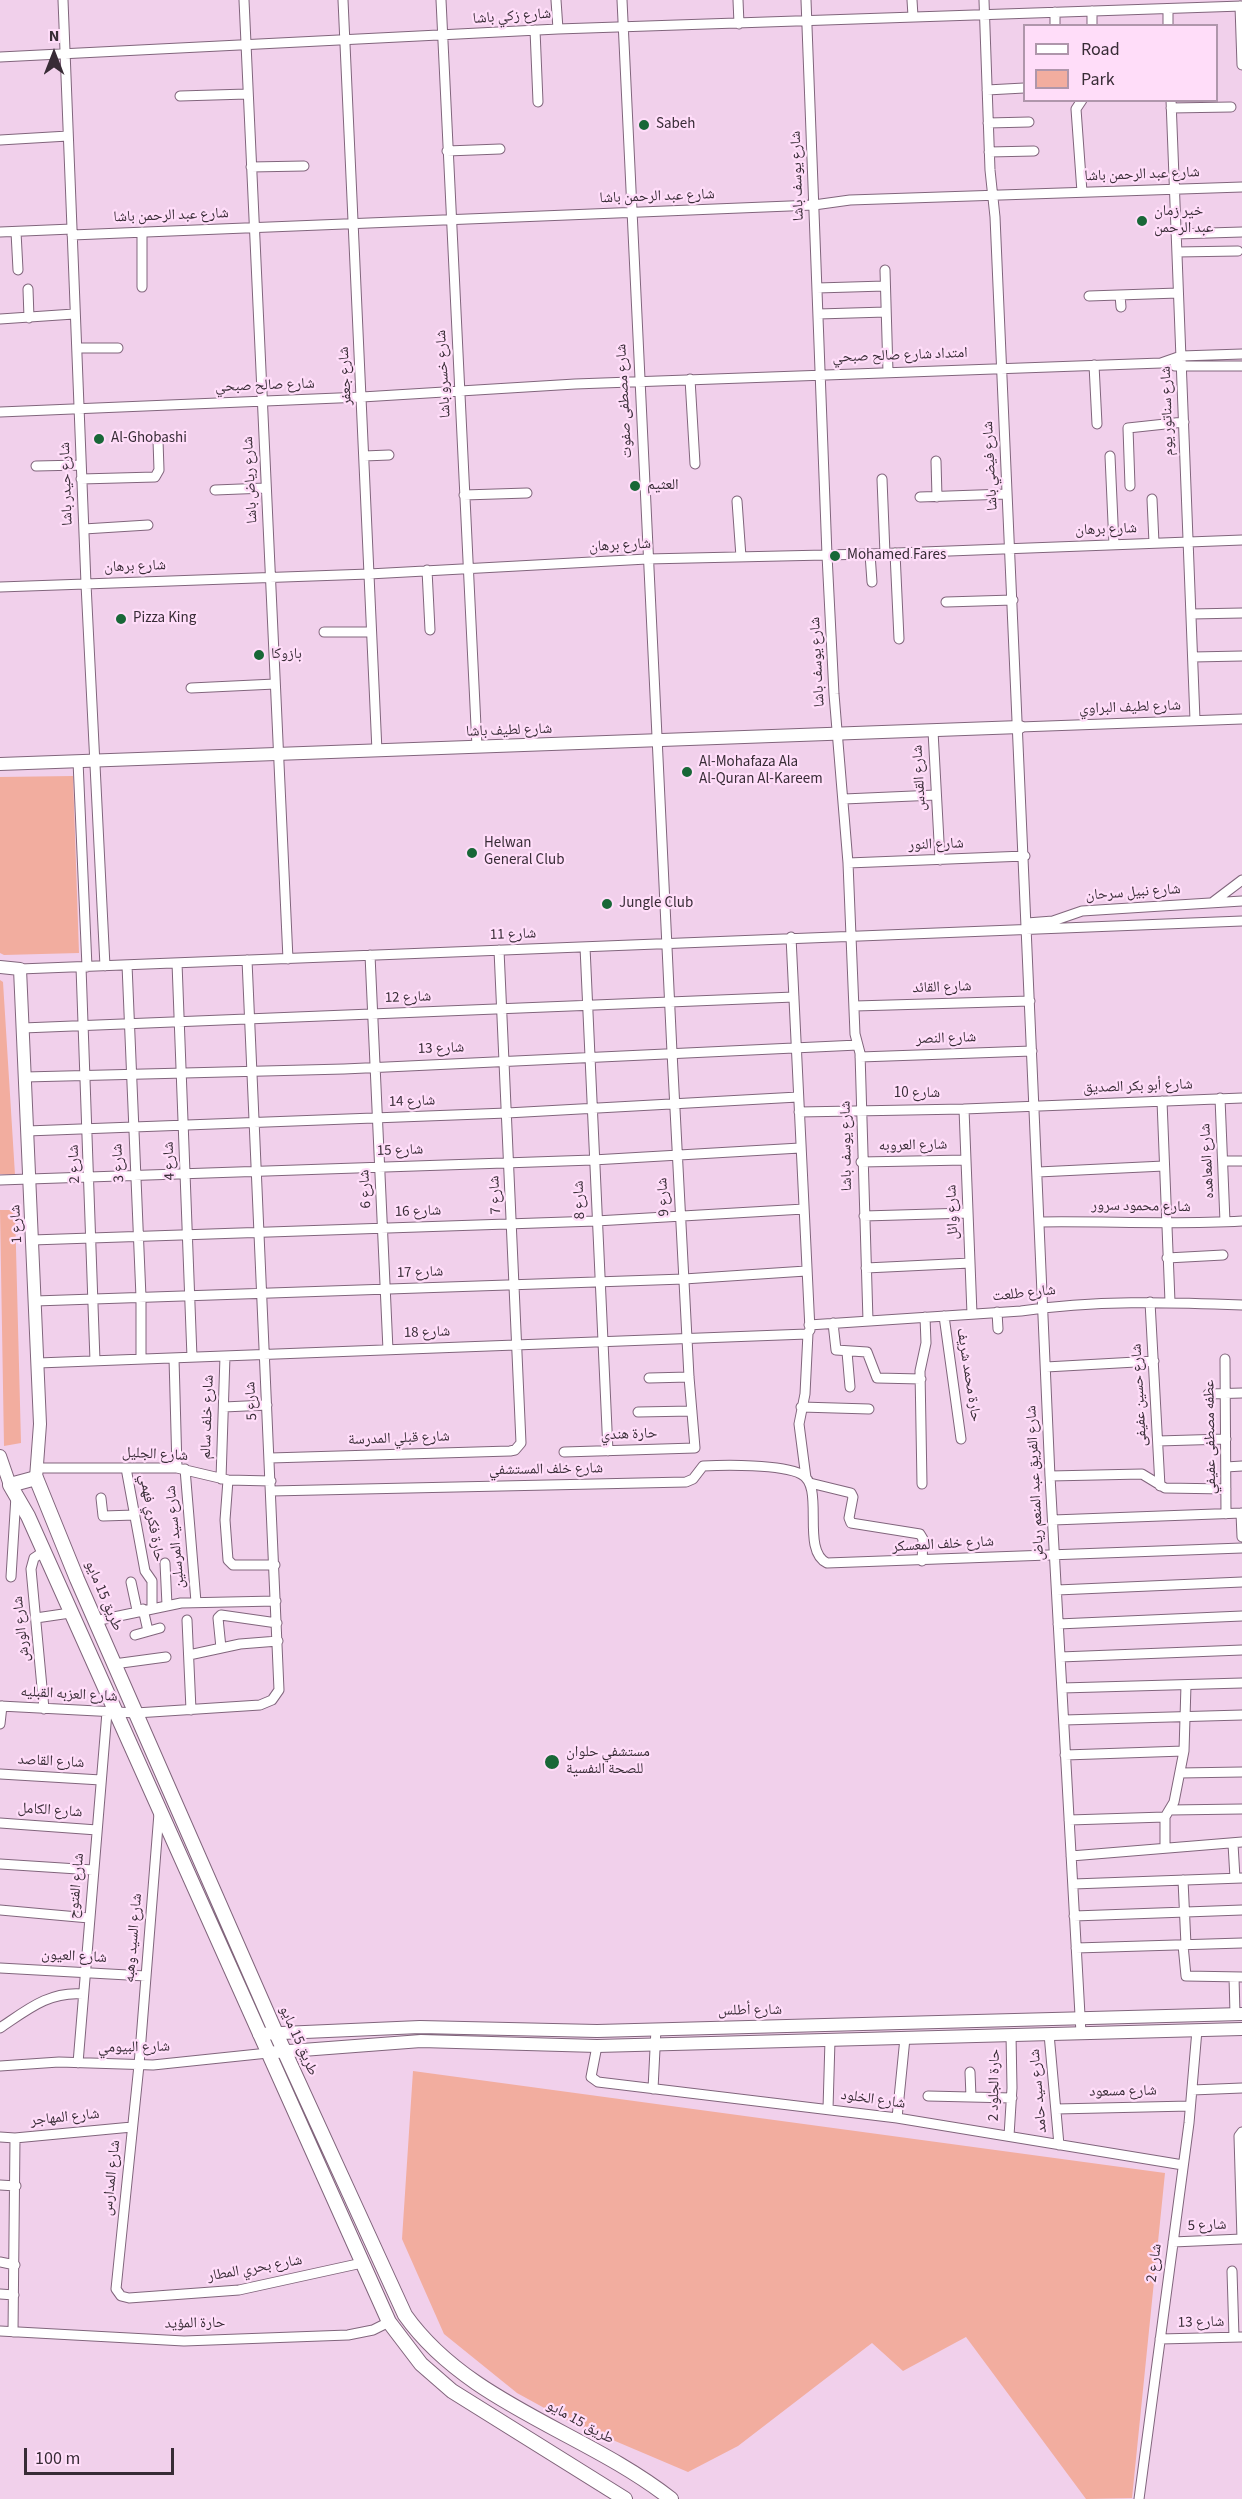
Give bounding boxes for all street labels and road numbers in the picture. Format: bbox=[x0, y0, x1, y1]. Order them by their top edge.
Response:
street label: شارع زكي باشا bbox=[472, 5, 552, 29]
street label: شارع يوسف باشا bbox=[787, 131, 809, 221]
street label: شارع عبد الرحمن باشا bbox=[1084, 164, 1200, 186]
street label: شارع عبد الرحمن باشا bbox=[599, 186, 715, 208]
street label: شارع عبد الرحمن باشا bbox=[113, 205, 229, 227]
street label: شارع خسرو باشا bbox=[433, 329, 455, 419]
street label: شارع مصطفى صفوت bbox=[613, 343, 637, 459]
street label: امتداد شارع صالح صبحي bbox=[832, 345, 968, 367]
street label: شارع جعفر bbox=[335, 346, 357, 406]
street label: شارع سناتور يوم bbox=[1157, 366, 1179, 456]
street label: شارع صالح صبحي bbox=[215, 375, 315, 397]
street label: شارع فيضي باشا bbox=[980, 421, 1002, 511]
street label: شارع رياض باشا bbox=[240, 436, 262, 524]
street label: شارع حيدر باشا bbox=[57, 442, 77, 526]
street label: شارع برهان bbox=[1075, 520, 1137, 540]
street label: شارع برهان bbox=[589, 535, 651, 557]
street label: شارع برهان bbox=[104, 557, 166, 577]
street label: شارع يوسف باشا bbox=[807, 616, 829, 708]
street label: شارع لطيف البراوي bbox=[1079, 697, 1181, 719]
street label: شارع لطيف باشا bbox=[466, 720, 552, 742]
street label: شارع القدس bbox=[909, 744, 931, 812]
street label: شارع النور bbox=[908, 835, 964, 855]
street label: شارع نبيل سرحان bbox=[1085, 881, 1181, 905]
street label: شارع 11 bbox=[489, 925, 537, 945]
street label: شارع القائد bbox=[912, 978, 972, 998]
street label: شارع 12 bbox=[384, 988, 432, 1008]
street label: شارع النصر bbox=[916, 1029, 976, 1049]
street label: شارع 13 bbox=[417, 1039, 465, 1059]
street label: شارع أبو بكر الصديق bbox=[1083, 1076, 1193, 1098]
street label: شارع 10 bbox=[894, 1085, 940, 1103]
street label: شارع 14 bbox=[388, 1092, 436, 1112]
street label: شارع يوسف باشا bbox=[837, 1101, 857, 1191]
street label: شارع المعاهده bbox=[1197, 1123, 1219, 1199]
street label: شارع العروبه bbox=[879, 1136, 947, 1156]
street label: شارع 4 bbox=[160, 1141, 180, 1181]
street label: شارع 15 bbox=[376, 1141, 424, 1161]
street label: شارع 3 bbox=[109, 1143, 129, 1183]
street label: شارع 2 bbox=[65, 1144, 85, 1184]
street label: شارع 6 bbox=[356, 1169, 376, 1209]
street label: شارع 7 bbox=[486, 1175, 506, 1215]
street label: شارع 9 bbox=[654, 1177, 674, 1217]
street label: شارع 8 bbox=[570, 1180, 590, 1220]
street label: شارع وائل bbox=[943, 1184, 963, 1240]
street label: شارع محمود سرور bbox=[1091, 1197, 1191, 1217]
street label: شارع 16 bbox=[394, 1202, 442, 1222]
street label: شارع 1 bbox=[7, 1204, 27, 1244]
street label: شارع 17 bbox=[396, 1263, 444, 1283]
street label: شارع طلعت bbox=[991, 1282, 1057, 1306]
street label: شارع 18 bbox=[403, 1323, 451, 1343]
street label: حارة محمد شريف bbox=[952, 1327, 984, 1423]
street label: شارع حسين عفيفى bbox=[1128, 1343, 1152, 1447]
street label: شارع خلف سالم bbox=[198, 1374, 218, 1460]
street label: عطفه مصطفى عفيفي bbox=[1201, 1380, 1221, 1494]
street label: شارع 5 bbox=[242, 1381, 262, 1421]
street label: شارع الفريق عبد المنعم رياض bbox=[1023, 1405, 1049, 1561]
street label: حارة هندي bbox=[600, 1425, 658, 1445]
street label: شارع قبلي المدرسة bbox=[348, 1428, 450, 1450]
street label: شارع الجليل bbox=[121, 1444, 189, 1466]
street label: شارع خلف المستشفي bbox=[489, 1460, 603, 1480]
street label: حارة فكري فهمي bbox=[134, 1473, 168, 1563]
street label: شارع سيد المرسلين bbox=[163, 1485, 189, 1589]
street label: شارع خلف المعسكر bbox=[892, 1533, 994, 1557]
street label: طريق 15 مايو bbox=[80, 1558, 126, 1634]
street label: شارع الورش bbox=[10, 1595, 34, 1663]
street label: شارع العزبه القبليه bbox=[20, 1683, 118, 1707]
street label: شارع القاصد bbox=[17, 1751, 85, 1773]
street label: شارع الكامل bbox=[17, 1800, 83, 1822]
street label: شارع الفتوح bbox=[65, 1852, 89, 1920]
street label: شارع السيد وهبه bbox=[121, 1893, 147, 1983]
street label: شارع العيون bbox=[41, 1946, 107, 1968]
street label: شارع أطلس bbox=[718, 2001, 782, 2021]
street label: طريق 15 مايو bbox=[275, 2003, 321, 2079]
street label: شارع البيومي bbox=[98, 2038, 170, 2058]
street label: شارع سيد حامد bbox=[1026, 2048, 1052, 2134]
street label: حارة الجلود 2 bbox=[985, 2049, 1005, 2121]
street label: شارع مسعود bbox=[1089, 2082, 1157, 2102]
street label: شارع الخلود bbox=[839, 2087, 907, 2113]
street label: شارع المهاجر bbox=[29, 2105, 101, 2131]
street label: شارع المدارس bbox=[99, 2139, 125, 2217]
street label: شارع 5 bbox=[1187, 2216, 1227, 2236]
street label: شارع 2 bbox=[1143, 2242, 1167, 2284]
street label: شارع بحري المطار bbox=[206, 2252, 304, 2286]
street label: حارة المؤيد bbox=[165, 2314, 225, 2334]
street label: شارع 13 bbox=[1178, 2314, 1224, 2332]
street label: طريق 15 مايو bbox=[543, 2397, 617, 2449]

